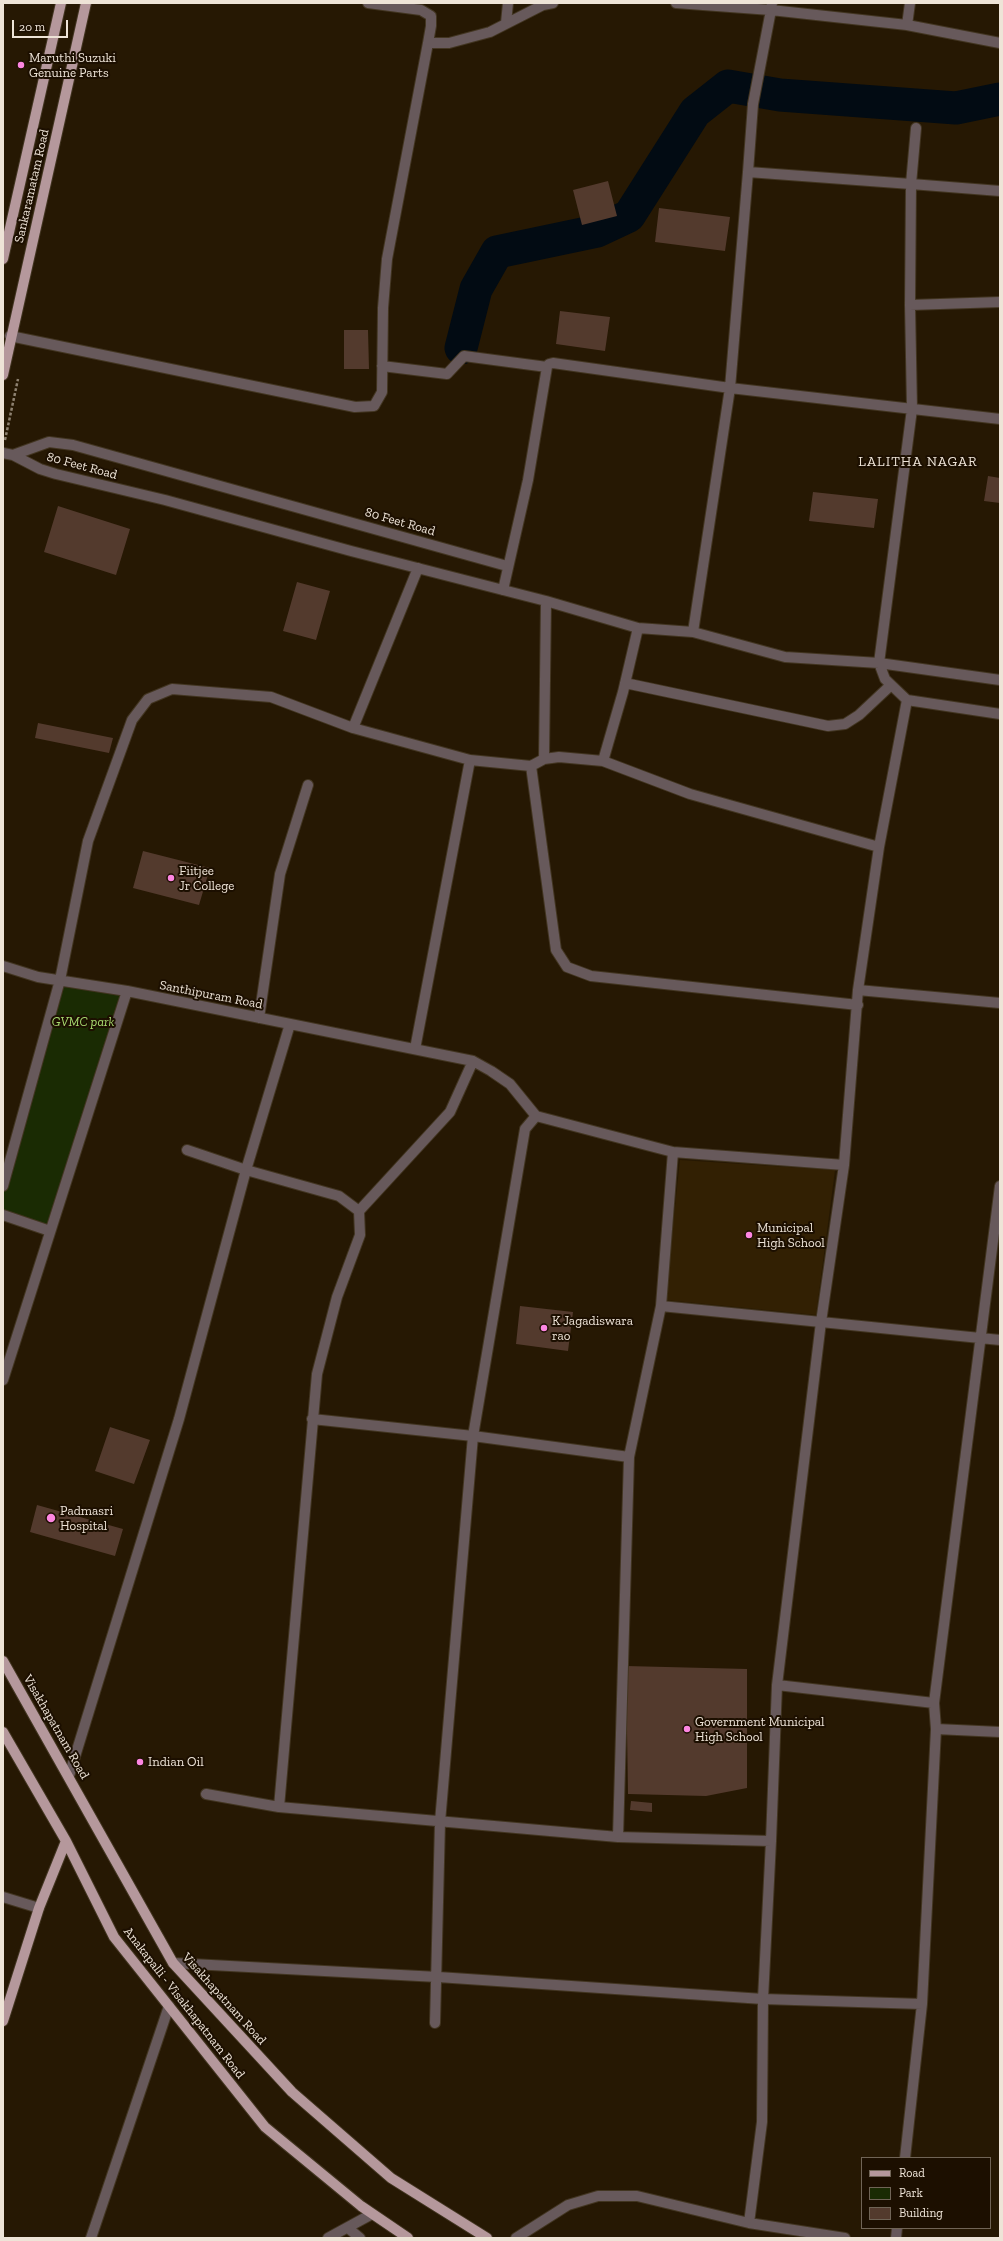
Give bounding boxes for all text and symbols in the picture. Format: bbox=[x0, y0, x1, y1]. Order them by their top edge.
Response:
scale bar bbox=[14, 12, 70, 38]
text: 20 m bbox=[19, 20, 45, 34]
place label: Maruthi Suzuki Genuine Parts bbox=[29, 50, 116, 81]
marker: Maruthi Suzuki Genuine Parts bbox=[16, 60, 26, 70]
street label: Sankaramatam Road bbox=[11, 128, 53, 244]
street label: 80 Feet Road bbox=[45, 449, 119, 483]
district label: LALITHA NAGAR bbox=[858, 454, 978, 470]
street label: 80 Feet Road bbox=[363, 505, 437, 539]
place label: Fiitjee Jr College bbox=[179, 863, 234, 894]
marker: Fiitjee Jr College bbox=[166, 873, 176, 883]
street label: Santhipuram Road bbox=[158, 977, 264, 1013]
park label: GVMC park bbox=[52, 1014, 114, 1030]
place label: Municipal High School bbox=[757, 1220, 825, 1251]
marker: Municipal High School bbox=[744, 1230, 754, 1240]
place label: K Jagadiswara rao bbox=[552, 1313, 633, 1344]
marker: K Jagadiswara rao bbox=[539, 1323, 549, 1333]
place label: Padmasri Hospital bbox=[60, 1503, 113, 1534]
marker: Padmasri Hospital bbox=[45, 1512, 57, 1524]
street label: Visakhapatnam Road bbox=[20, 1672, 92, 1782]
place label: Government Municipal High School bbox=[695, 1714, 825, 1745]
marker: Government Municipal High School bbox=[682, 1724, 692, 1734]
place label: Indian Oil bbox=[148, 1754, 204, 1770]
marker: Indian Oil bbox=[135, 1757, 145, 1767]
street label: Anakapalli - Visakhapatnam Road bbox=[120, 1924, 248, 2082]
street label: Visakhapatnam Road bbox=[179, 1950, 269, 2048]
legend bbox=[861, 2157, 991, 2229]
text: Road bbox=[899, 2166, 925, 2180]
text: Park bbox=[899, 2186, 923, 2200]
text: Building bbox=[899, 2206, 943, 2220]

